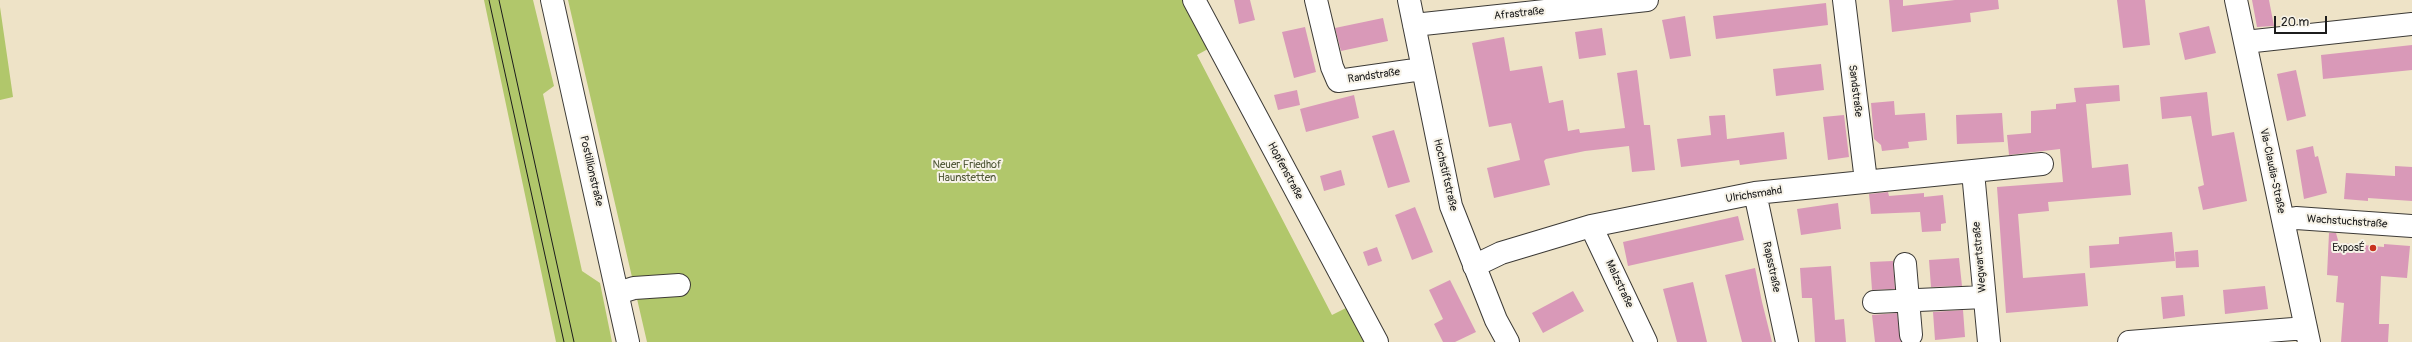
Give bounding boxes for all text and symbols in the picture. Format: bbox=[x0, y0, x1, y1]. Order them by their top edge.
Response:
street label: Afrastraße bbox=[1493, 5, 1545, 23]
scale bar bbox=[2276, 8, 2329, 34]
text: 20 m bbox=[2281, 15, 2309, 30]
street label: Sandstraße bbox=[1845, 64, 1865, 118]
street label: Randstraße bbox=[1347, 66, 1401, 86]
street label: Via-Claudia-Straße bbox=[2257, 127, 2287, 215]
street label: Postillionstraße bbox=[576, 134, 606, 208]
street label: Hochstiftstraße bbox=[1430, 138, 1460, 212]
street label: Hopfenstraße bbox=[1264, 140, 1306, 202]
park label: Neuer Friedhof Haunstetten bbox=[933, 158, 1001, 184]
street label: Ulrichsmahd bbox=[1725, 184, 1783, 206]
street label: Wachstuchstraße bbox=[2306, 213, 2388, 231]
street label: Wegwartstraße bbox=[1970, 221, 1990, 293]
street label: Rapsstraße bbox=[1759, 240, 1783, 294]
place label: ExposÉ bbox=[2332, 241, 2365, 255]
marker: ExposÉ bbox=[2368, 243, 2378, 253]
street label: Malzstraße bbox=[1602, 258, 1636, 310]

